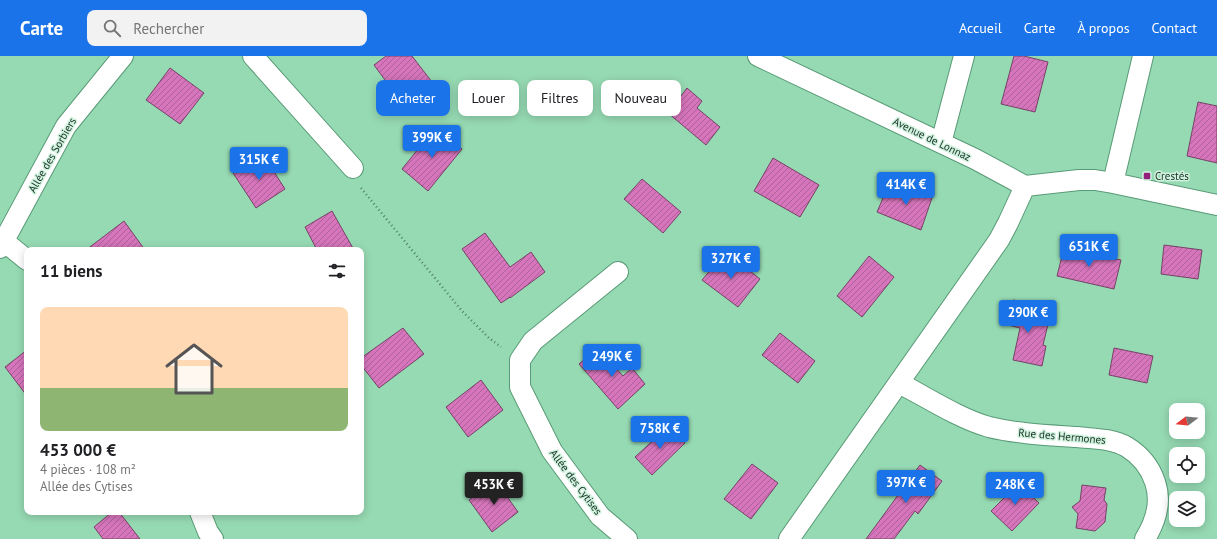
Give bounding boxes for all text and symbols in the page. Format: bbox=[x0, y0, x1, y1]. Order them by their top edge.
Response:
search box bbox=[87, 10, 367, 46]
text: Carte bbox=[20, 16, 63, 40]
icon: search bbox=[101, 17, 123, 39]
text: Rechercher bbox=[133, 19, 204, 38]
text: Accueil bbox=[959, 19, 1002, 37]
text: Carte bbox=[1024, 19, 1055, 37]
text: À propos bbox=[1077, 19, 1130, 37]
text: Contact bbox=[1152, 19, 1197, 37]
chip: Acheter bbox=[376, 80, 450, 116]
chip: Louer bbox=[458, 80, 519, 116]
chip: Filtres bbox=[527, 80, 593, 116]
chip: Nouveau bbox=[601, 80, 681, 116]
street label: Avenue de Lonnaz bbox=[891, 114, 973, 164]
street label: Allée des Sorbiers bbox=[25, 115, 79, 195]
pin: 399K € bbox=[399, 125, 465, 159]
text: 399K € bbox=[412, 129, 452, 146]
pin: 315K € bbox=[226, 147, 292, 181]
text: 315K € bbox=[239, 151, 279, 168]
place label: Crestés bbox=[1155, 169, 1189, 183]
marker: Crestés bbox=[1142, 171, 1152, 181]
pin: 414K € bbox=[873, 172, 939, 206]
text: 414K € bbox=[886, 176, 926, 193]
pin: 651K € bbox=[1056, 234, 1122, 268]
text: 651K € bbox=[1069, 238, 1109, 255]
pin: 327K € bbox=[698, 246, 764, 280]
text: 327K € bbox=[711, 250, 751, 267]
text: 11 biens bbox=[40, 260, 102, 282]
icon: filters bbox=[326, 260, 348, 282]
pin: 290K € bbox=[995, 300, 1061, 334]
text: 290K € bbox=[1008, 304, 1048, 321]
icon: home bbox=[158, 333, 230, 405]
pin: 249K € bbox=[579, 344, 645, 378]
text: 249K € bbox=[592, 348, 632, 365]
north arrow bbox=[1169, 403, 1205, 439]
map controls bbox=[1169, 403, 1205, 527]
pin: 758K € bbox=[627, 416, 693, 450]
text: 758K € bbox=[640, 420, 680, 437]
street label: Rue des Hermones bbox=[1018, 425, 1107, 447]
text: 453 000 € bbox=[40, 439, 116, 461]
street label: Allée des Cytises bbox=[547, 446, 605, 518]
button: locate bbox=[1169, 447, 1205, 483]
text: 4 pièces · 108 m² bbox=[40, 461, 136, 478]
pin: 397K € bbox=[873, 470, 939, 504]
pin: 453K € bbox=[461, 472, 527, 506]
pin: 248K € bbox=[982, 472, 1048, 506]
text: 397K € bbox=[886, 474, 926, 491]
text: 453K € bbox=[474, 476, 514, 493]
text: 248K € bbox=[995, 476, 1035, 493]
text: Allée des Cytises bbox=[40, 478, 133, 495]
button: layers bbox=[1169, 491, 1205, 527]

